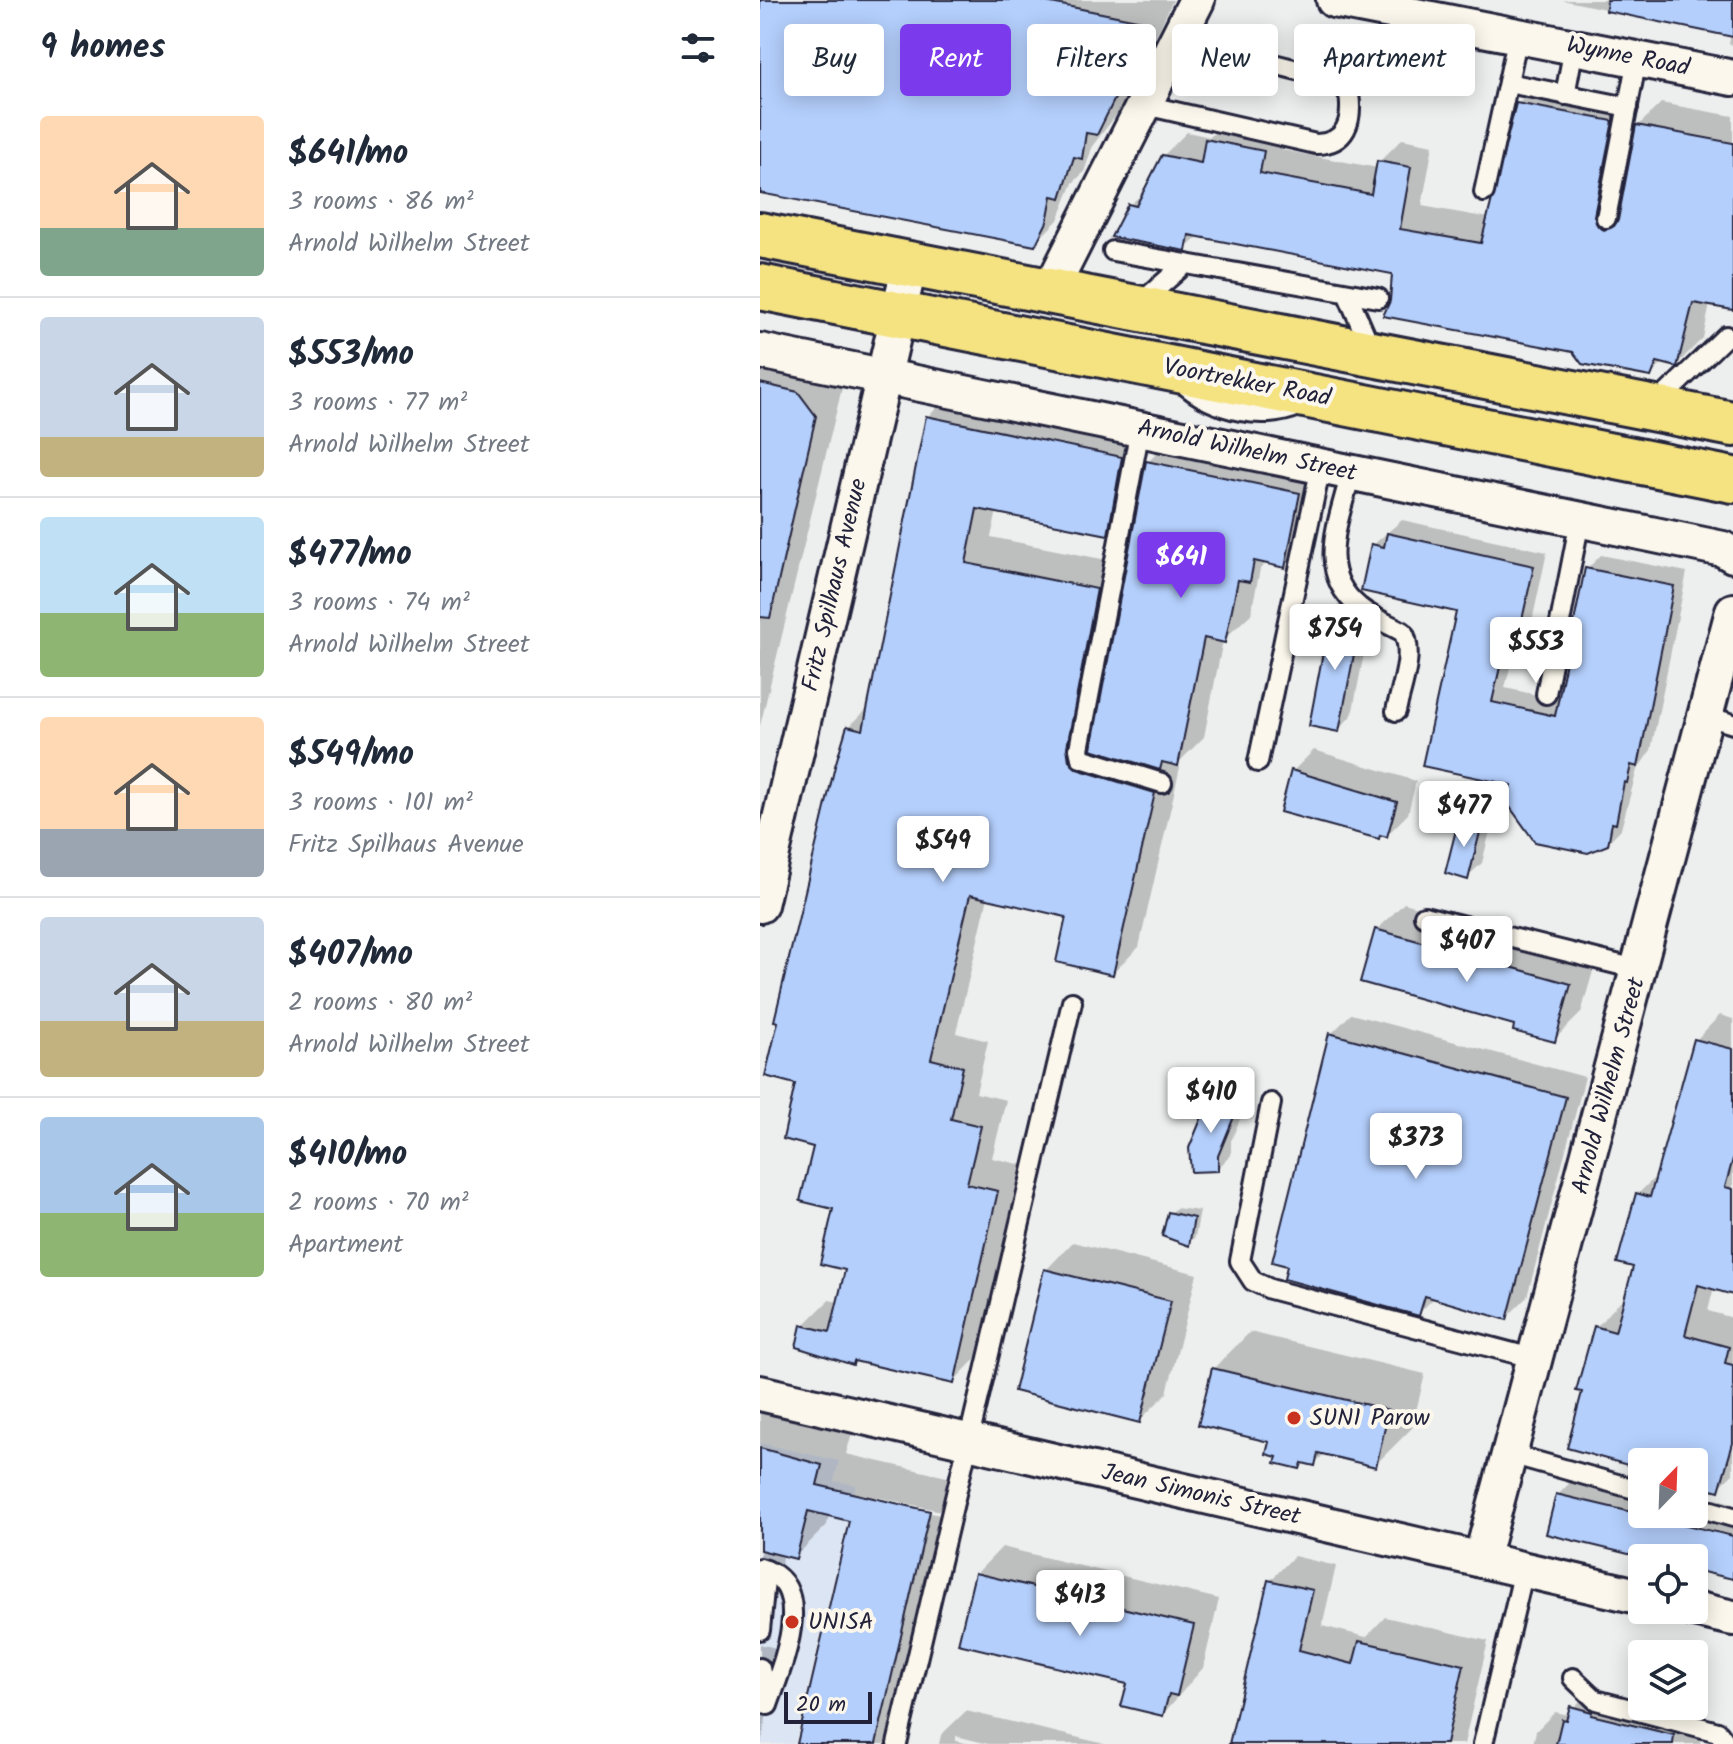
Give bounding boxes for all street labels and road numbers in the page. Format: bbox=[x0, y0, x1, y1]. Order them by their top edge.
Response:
street label: Wynne Road bbox=[1563, 26, 1694, 88]
street label: Voortrekker Road bbox=[1160, 348, 1335, 419]
street label: Arnold Wilhelm Street bbox=[1134, 409, 1361, 493]
street label: Fritz Spilhaus Avenue bbox=[792, 474, 879, 695]
street label: Arnold Wilhelm Street bbox=[1561, 972, 1657, 1199]
street label: Jean Simonis Street bbox=[1098, 1453, 1305, 1537]

